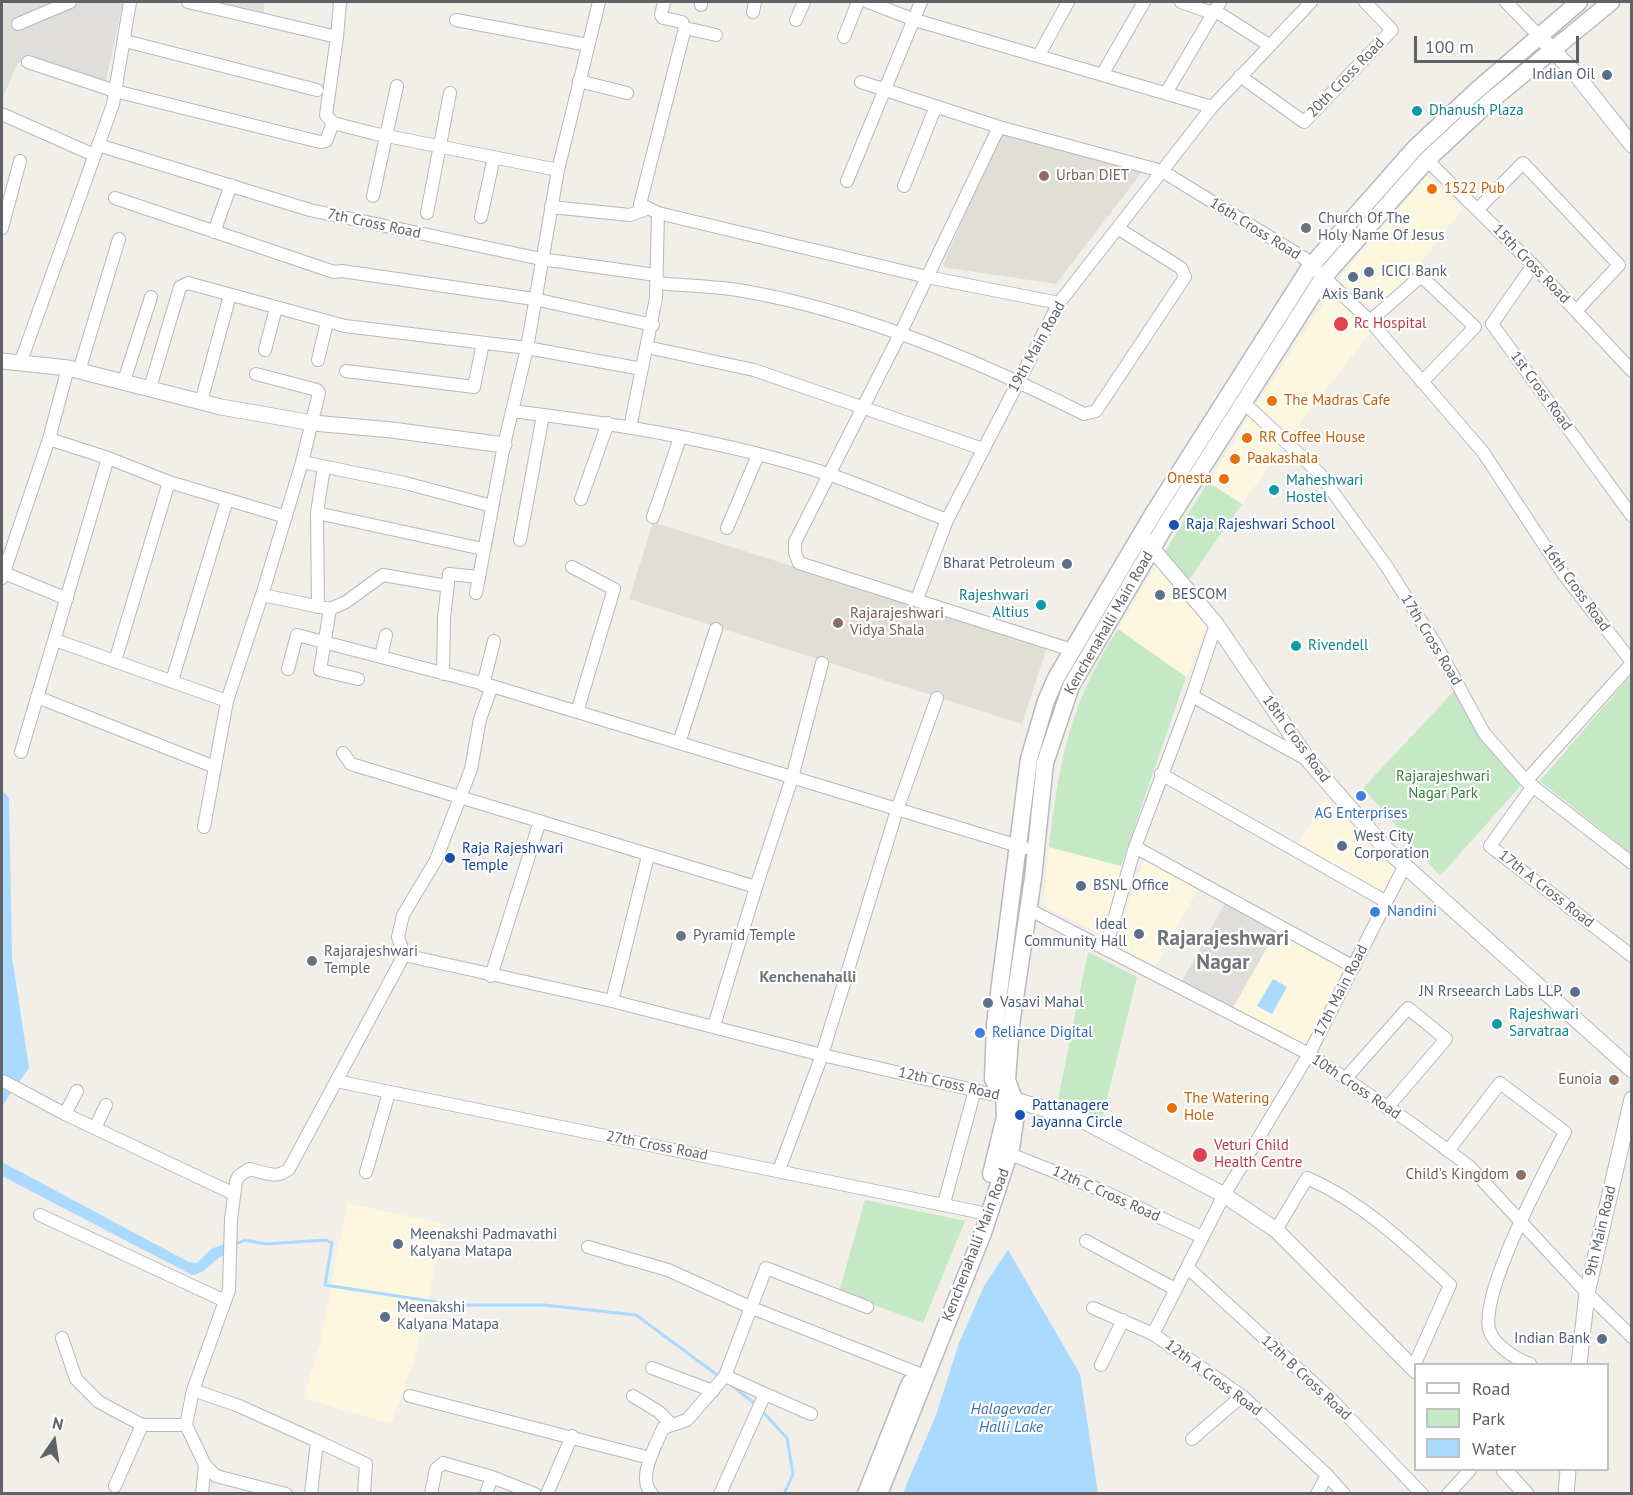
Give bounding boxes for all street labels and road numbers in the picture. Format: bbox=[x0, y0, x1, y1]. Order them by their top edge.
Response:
street label: 20th Cross Road bbox=[1304, 35, 1388, 121]
street label: 16th Cross Road bbox=[1206, 194, 1304, 264]
street label: 7th Cross Road bbox=[326, 205, 422, 243]
street label: 15th Cross Road bbox=[1489, 221, 1573, 307]
street label: 19th Main Road bbox=[1005, 298, 1069, 396]
street label: 1st Cross Road bbox=[1506, 348, 1576, 434]
street label: 16th Cross Road bbox=[1538, 541, 1614, 635]
street label: Kenchenahalli Main Road bbox=[1061, 548, 1157, 698]
street label: 17th Cross Road bbox=[1397, 591, 1465, 689]
street label: 18th Cross Road bbox=[1258, 692, 1334, 786]
street label: 17th A Cross Road bbox=[1495, 846, 1597, 932]
street label: 17th Main Road bbox=[1310, 942, 1372, 1040]
street label: 10th Cross Road bbox=[1308, 1051, 1404, 1123]
street label: 12th Cross Road bbox=[897, 1064, 1001, 1104]
street label: 27th Cross Road bbox=[605, 1127, 709, 1165]
street label: 12th C Cross Road bbox=[1049, 1162, 1163, 1226]
street label: Kenchenahalli Main Road bbox=[939, 1166, 1013, 1324]
street label: 9th Main Road bbox=[1582, 1184, 1620, 1278]
street label: 12th B Cross Road bbox=[1257, 1332, 1355, 1424]
street label: 12th A Cross Road bbox=[1161, 1336, 1265, 1420]

